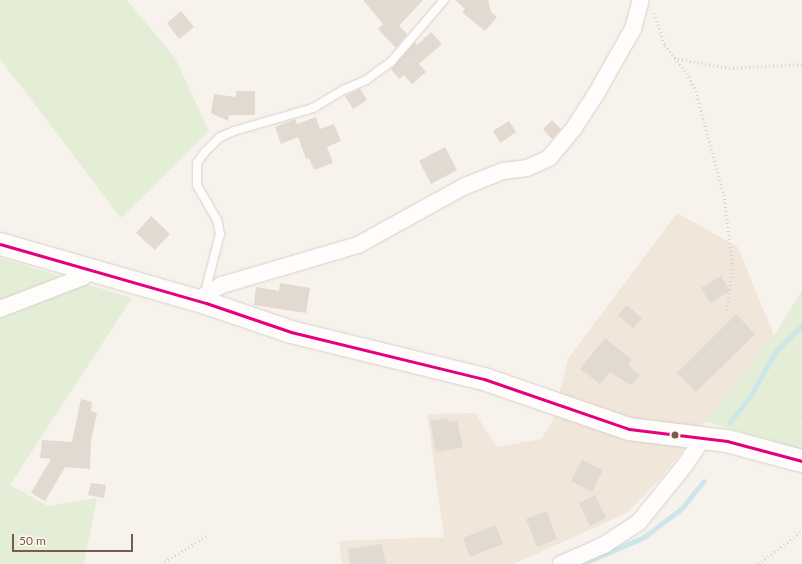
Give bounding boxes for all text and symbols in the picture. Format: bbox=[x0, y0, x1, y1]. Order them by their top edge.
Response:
unlabelled marker bbox=[670, 430, 680, 440]
scale bar bbox=[14, 526, 135, 552]
text: 50 m bbox=[19, 533, 46, 548]

